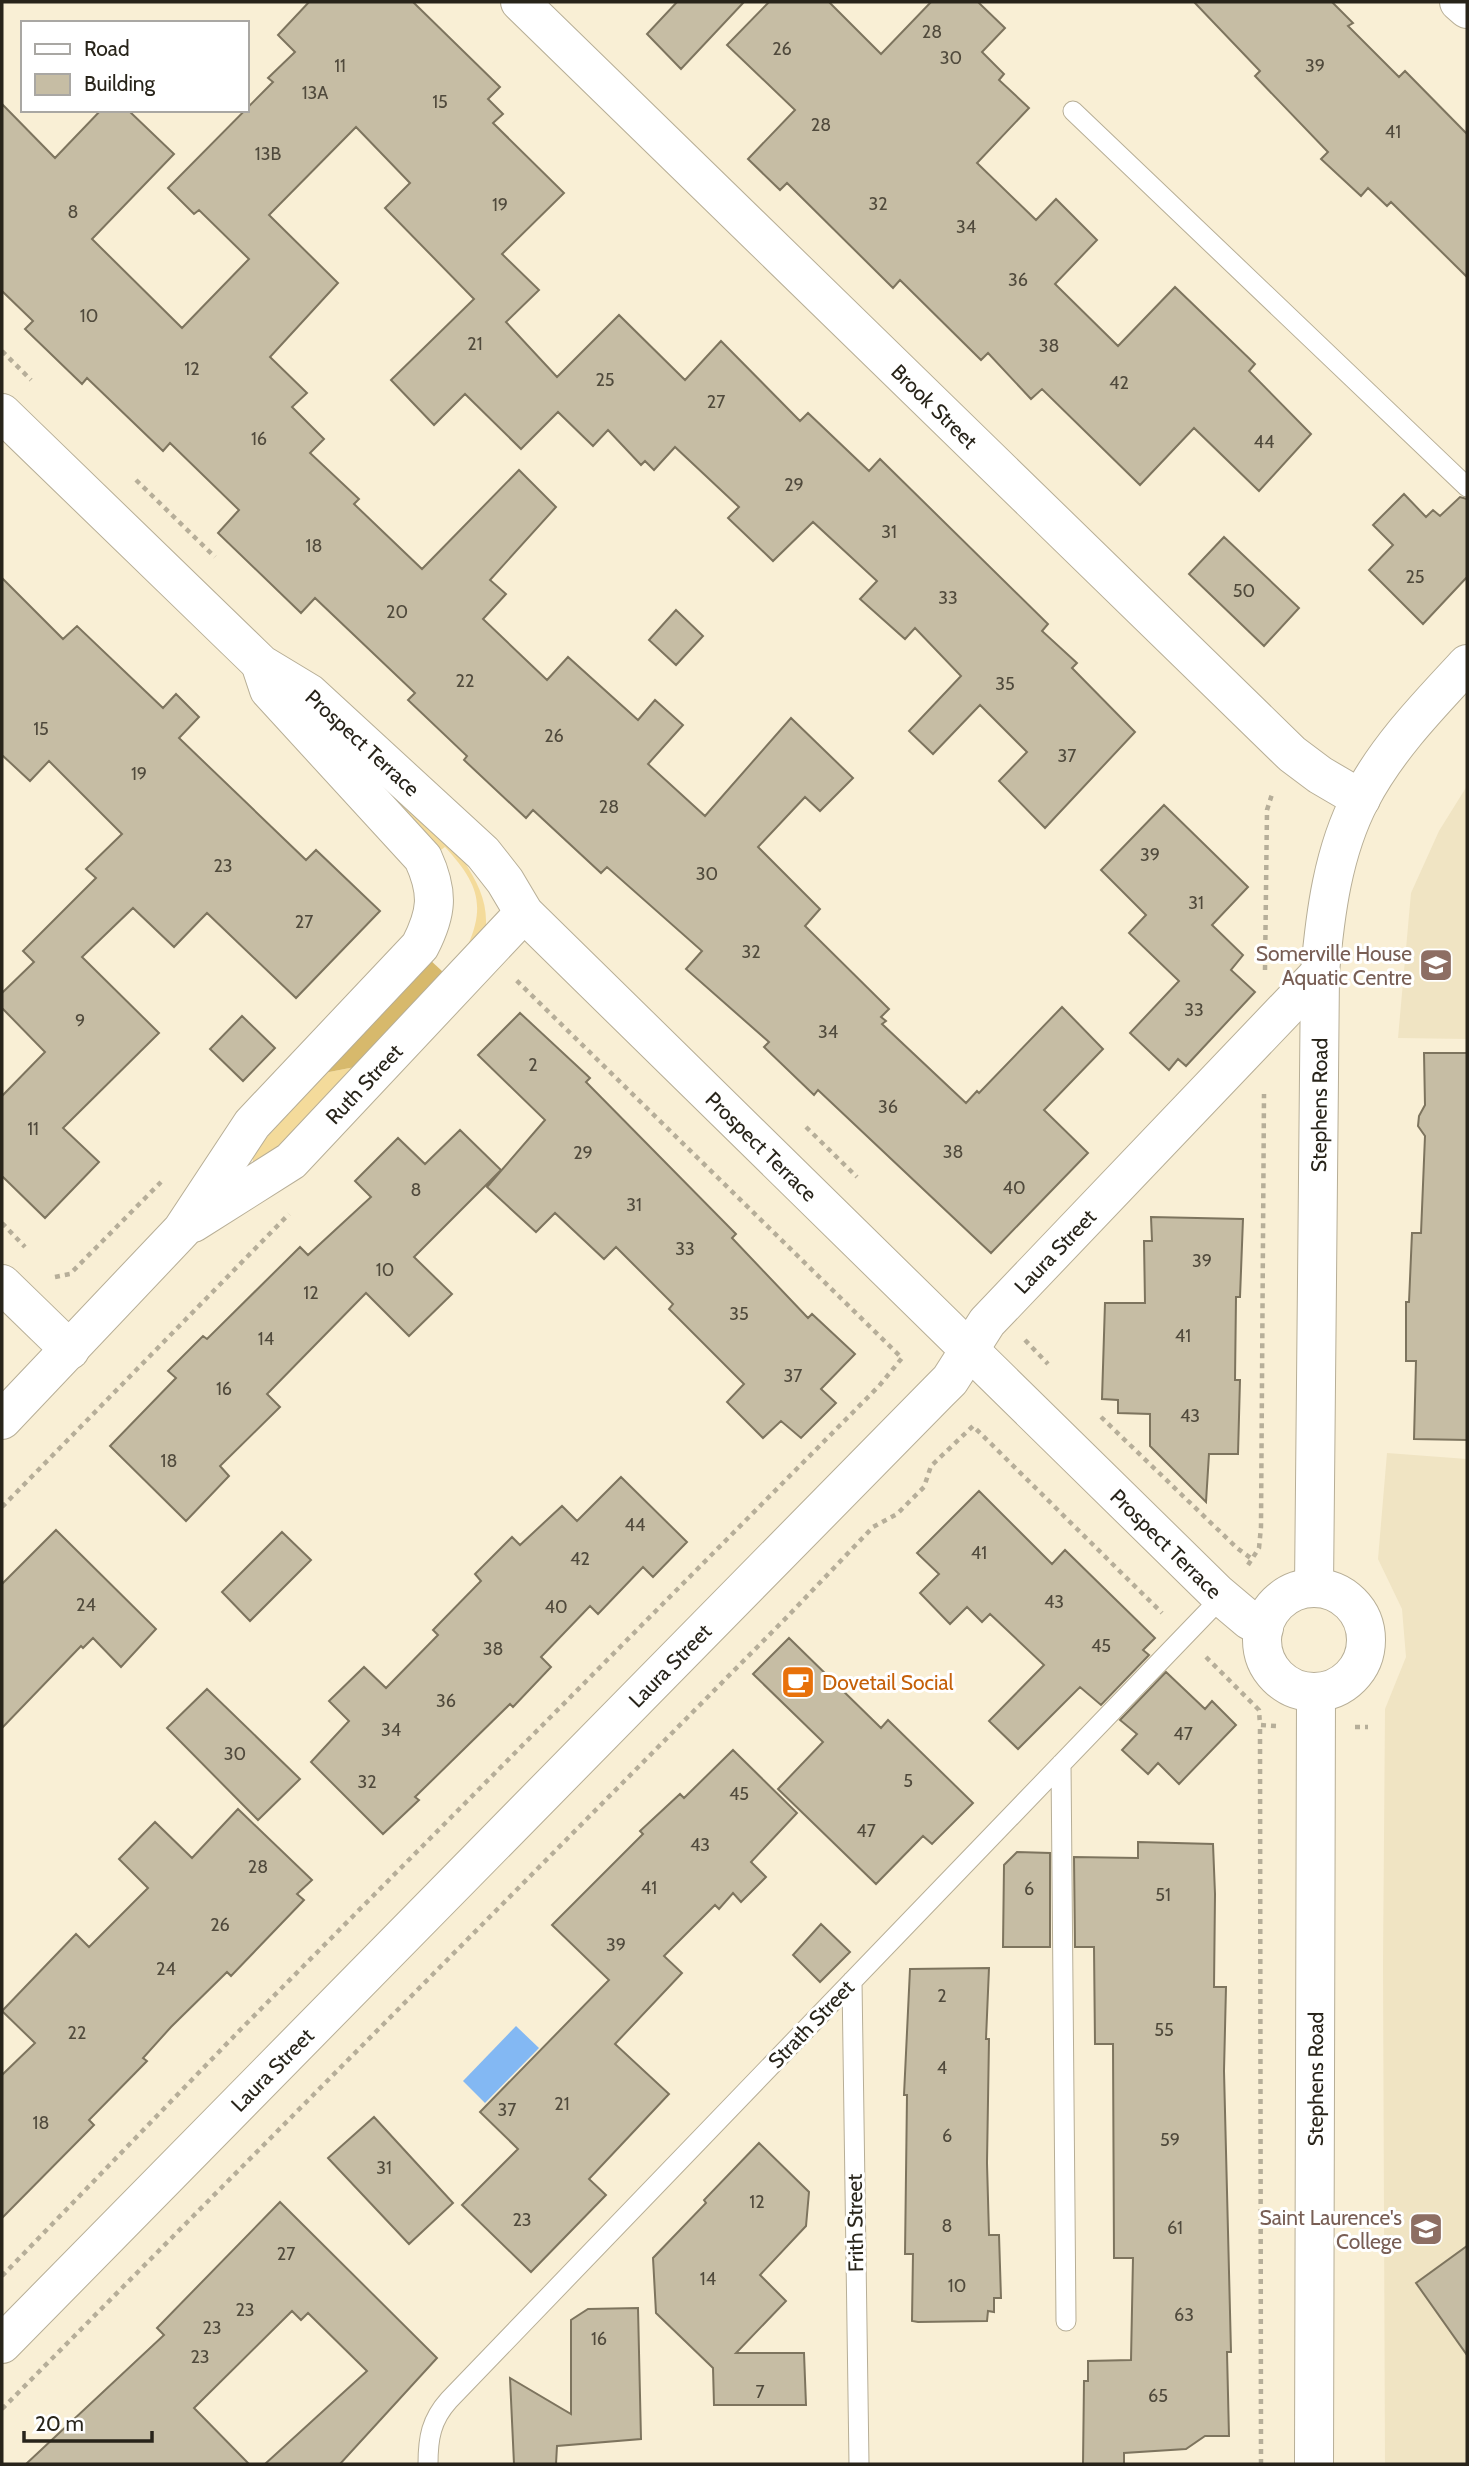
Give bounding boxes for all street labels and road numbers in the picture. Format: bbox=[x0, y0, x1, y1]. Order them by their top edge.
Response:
street label: Brook Street bbox=[887, 359, 983, 453]
street label: Prospect Terrace bbox=[301, 684, 425, 801]
street label: Ruth Street bbox=[320, 1038, 407, 1129]
street label: Stephens Road bbox=[1306, 1038, 1332, 1172]
street label: Prospect Terrace bbox=[701, 1086, 823, 1206]
street label: Laura Street bbox=[1009, 1204, 1101, 1298]
street label: Prospect Terrace bbox=[1106, 1483, 1227, 1604]
street label: Laura Street bbox=[623, 1618, 716, 1712]
street label: Strath Street bbox=[763, 1975, 859, 2073]
street label: Stephens Road bbox=[1302, 2012, 1328, 2146]
street label: Laura Street bbox=[226, 2023, 318, 2116]
street label: Frith Street bbox=[842, 2174, 868, 2272]

